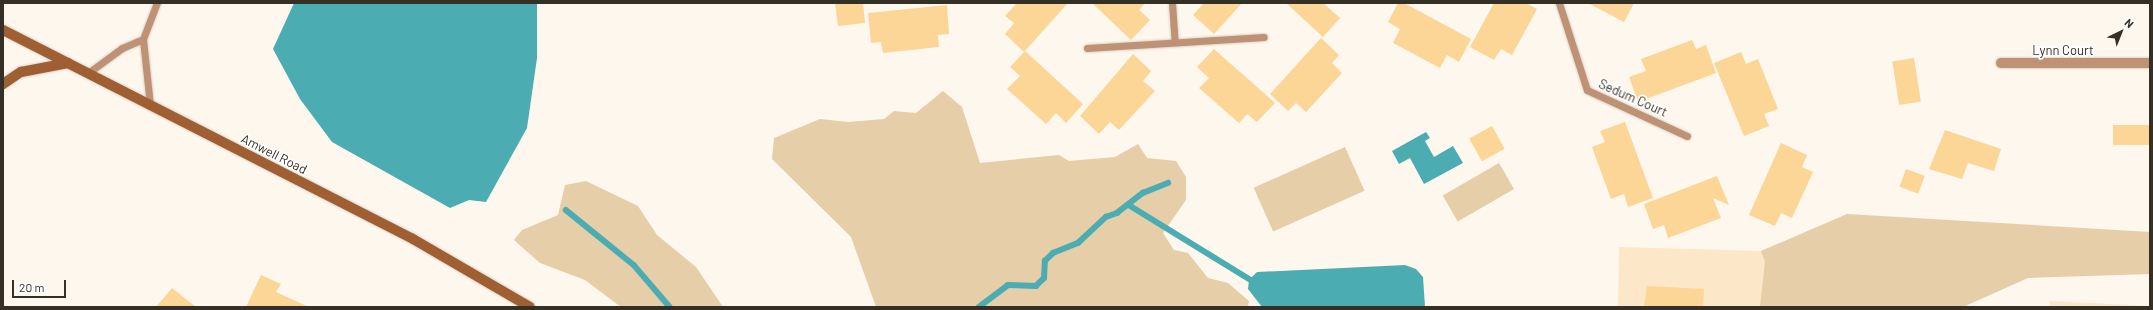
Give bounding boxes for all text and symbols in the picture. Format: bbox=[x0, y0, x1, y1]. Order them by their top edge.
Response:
north arrow bbox=[2101, 12, 2141, 52]
text: N bbox=[2122, 16, 2137, 30]
street label: Lynn Court bbox=[2032, 42, 2094, 58]
street label: Sedum Court bbox=[1596, 76, 1670, 120]
street label: Amwell Road bbox=[238, 131, 310, 177]
scale bar bbox=[14, 272, 68, 298]
text: 20 m bbox=[19, 280, 45, 294]

